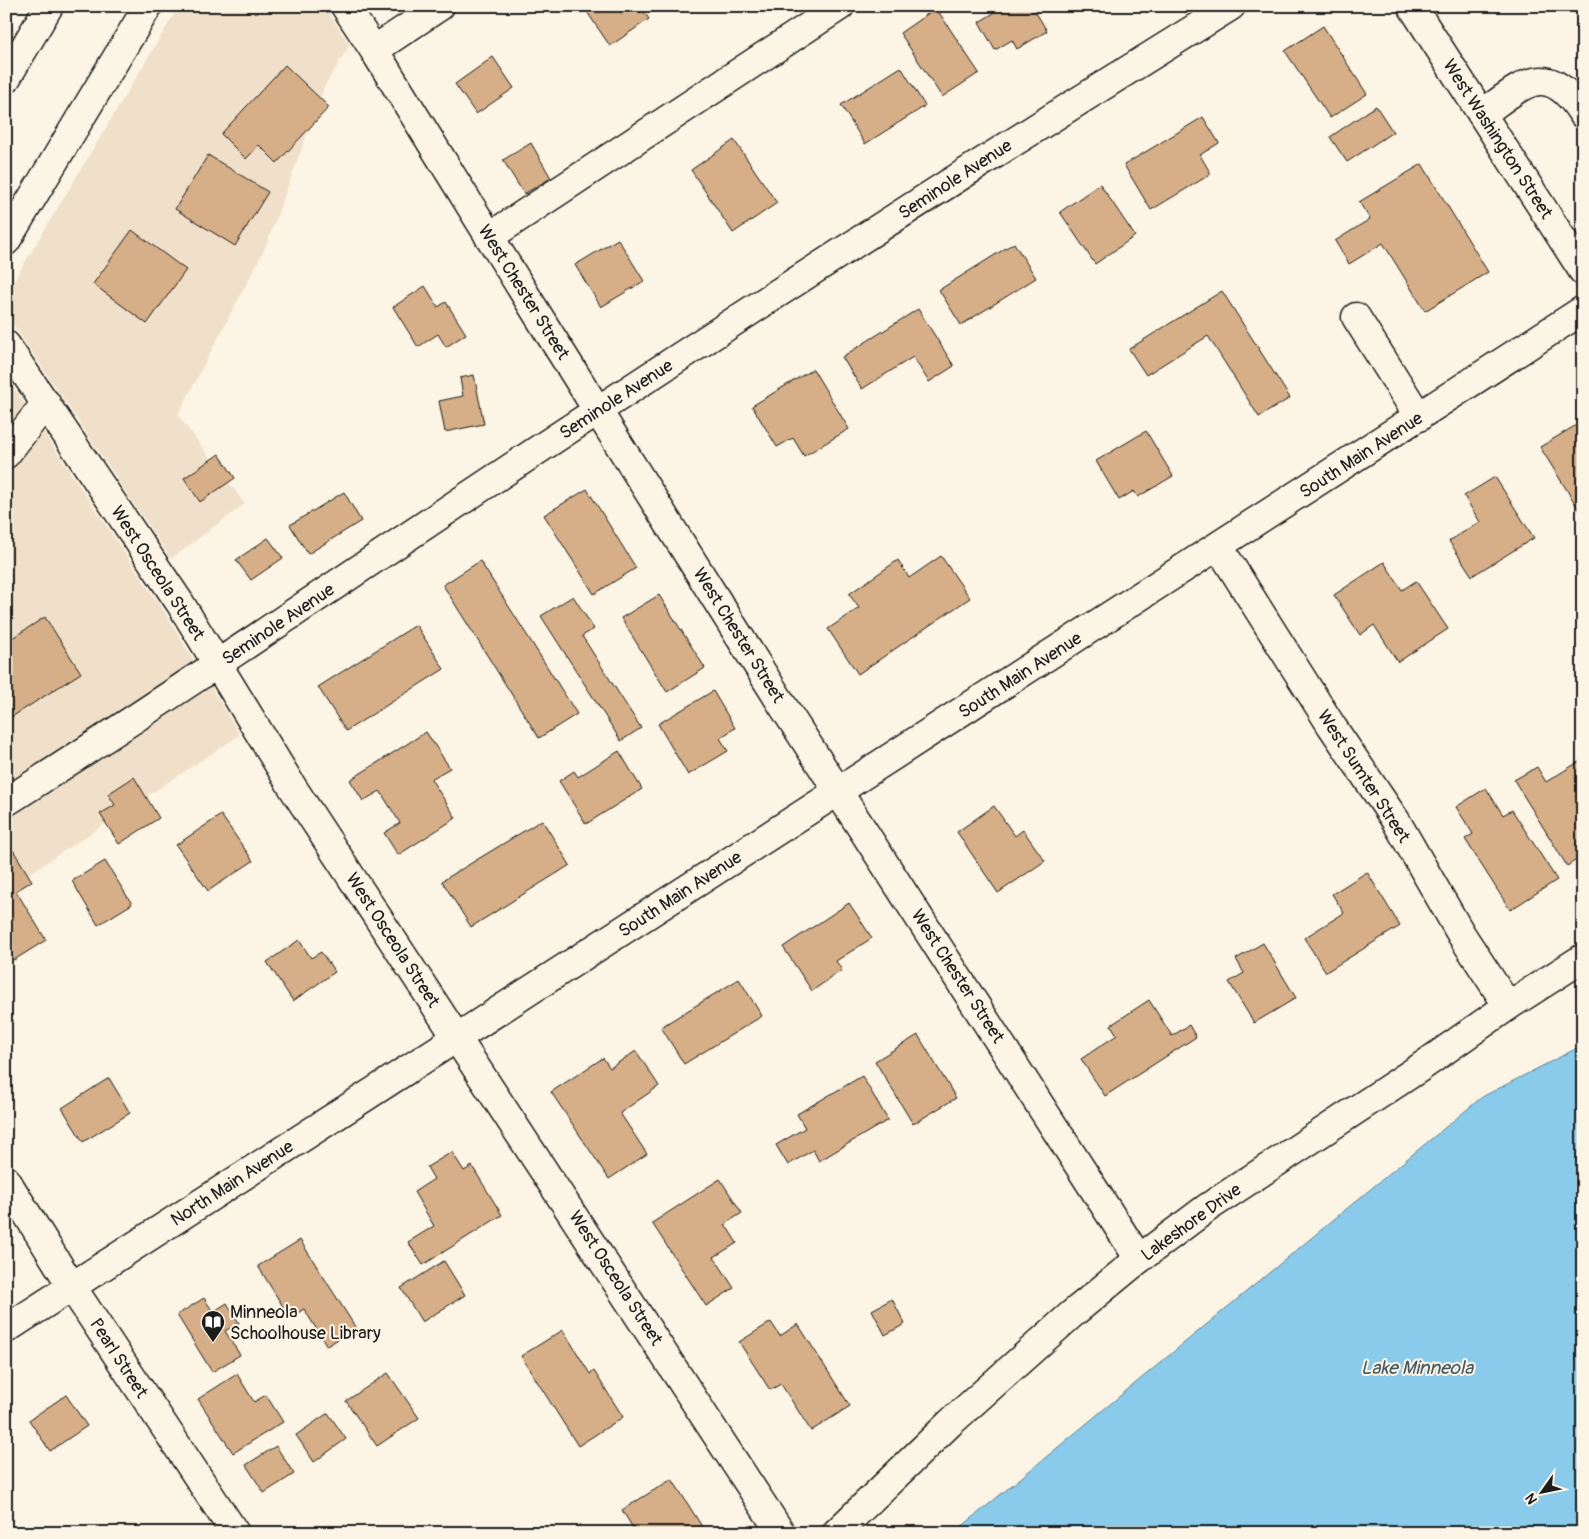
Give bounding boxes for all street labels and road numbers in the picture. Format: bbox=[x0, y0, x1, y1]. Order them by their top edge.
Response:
street label: West Washington Street bbox=[1437, 55, 1558, 224]
street label: Seminole Avenue bbox=[894, 134, 1016, 225]
street label: West Chester Street bbox=[473, 220, 575, 365]
street label: Seminole Avenue bbox=[555, 354, 677, 445]
street label: South Main Avenue bbox=[1295, 407, 1427, 504]
street label: West Osceola Street bbox=[105, 502, 210, 646]
street label: West Chester Street bbox=[688, 563, 790, 708]
street label: Seminole Avenue bbox=[218, 578, 339, 671]
street label: South Main Avenue bbox=[954, 627, 1086, 724]
street label: West Sumter Street bbox=[1312, 706, 1415, 848]
street label: South Main Avenue bbox=[614, 846, 746, 943]
street label: West Osceola Street bbox=[340, 869, 445, 1013]
street label: West Chester Street bbox=[906, 905, 1010, 1048]
street label: North Main Avenue bbox=[167, 1135, 298, 1232]
street label: Lakeshore Drive bbox=[1137, 1178, 1246, 1266]
street label: West Osceola Street bbox=[563, 1207, 668, 1351]
street label: Pearl Street bbox=[84, 1314, 153, 1403]

